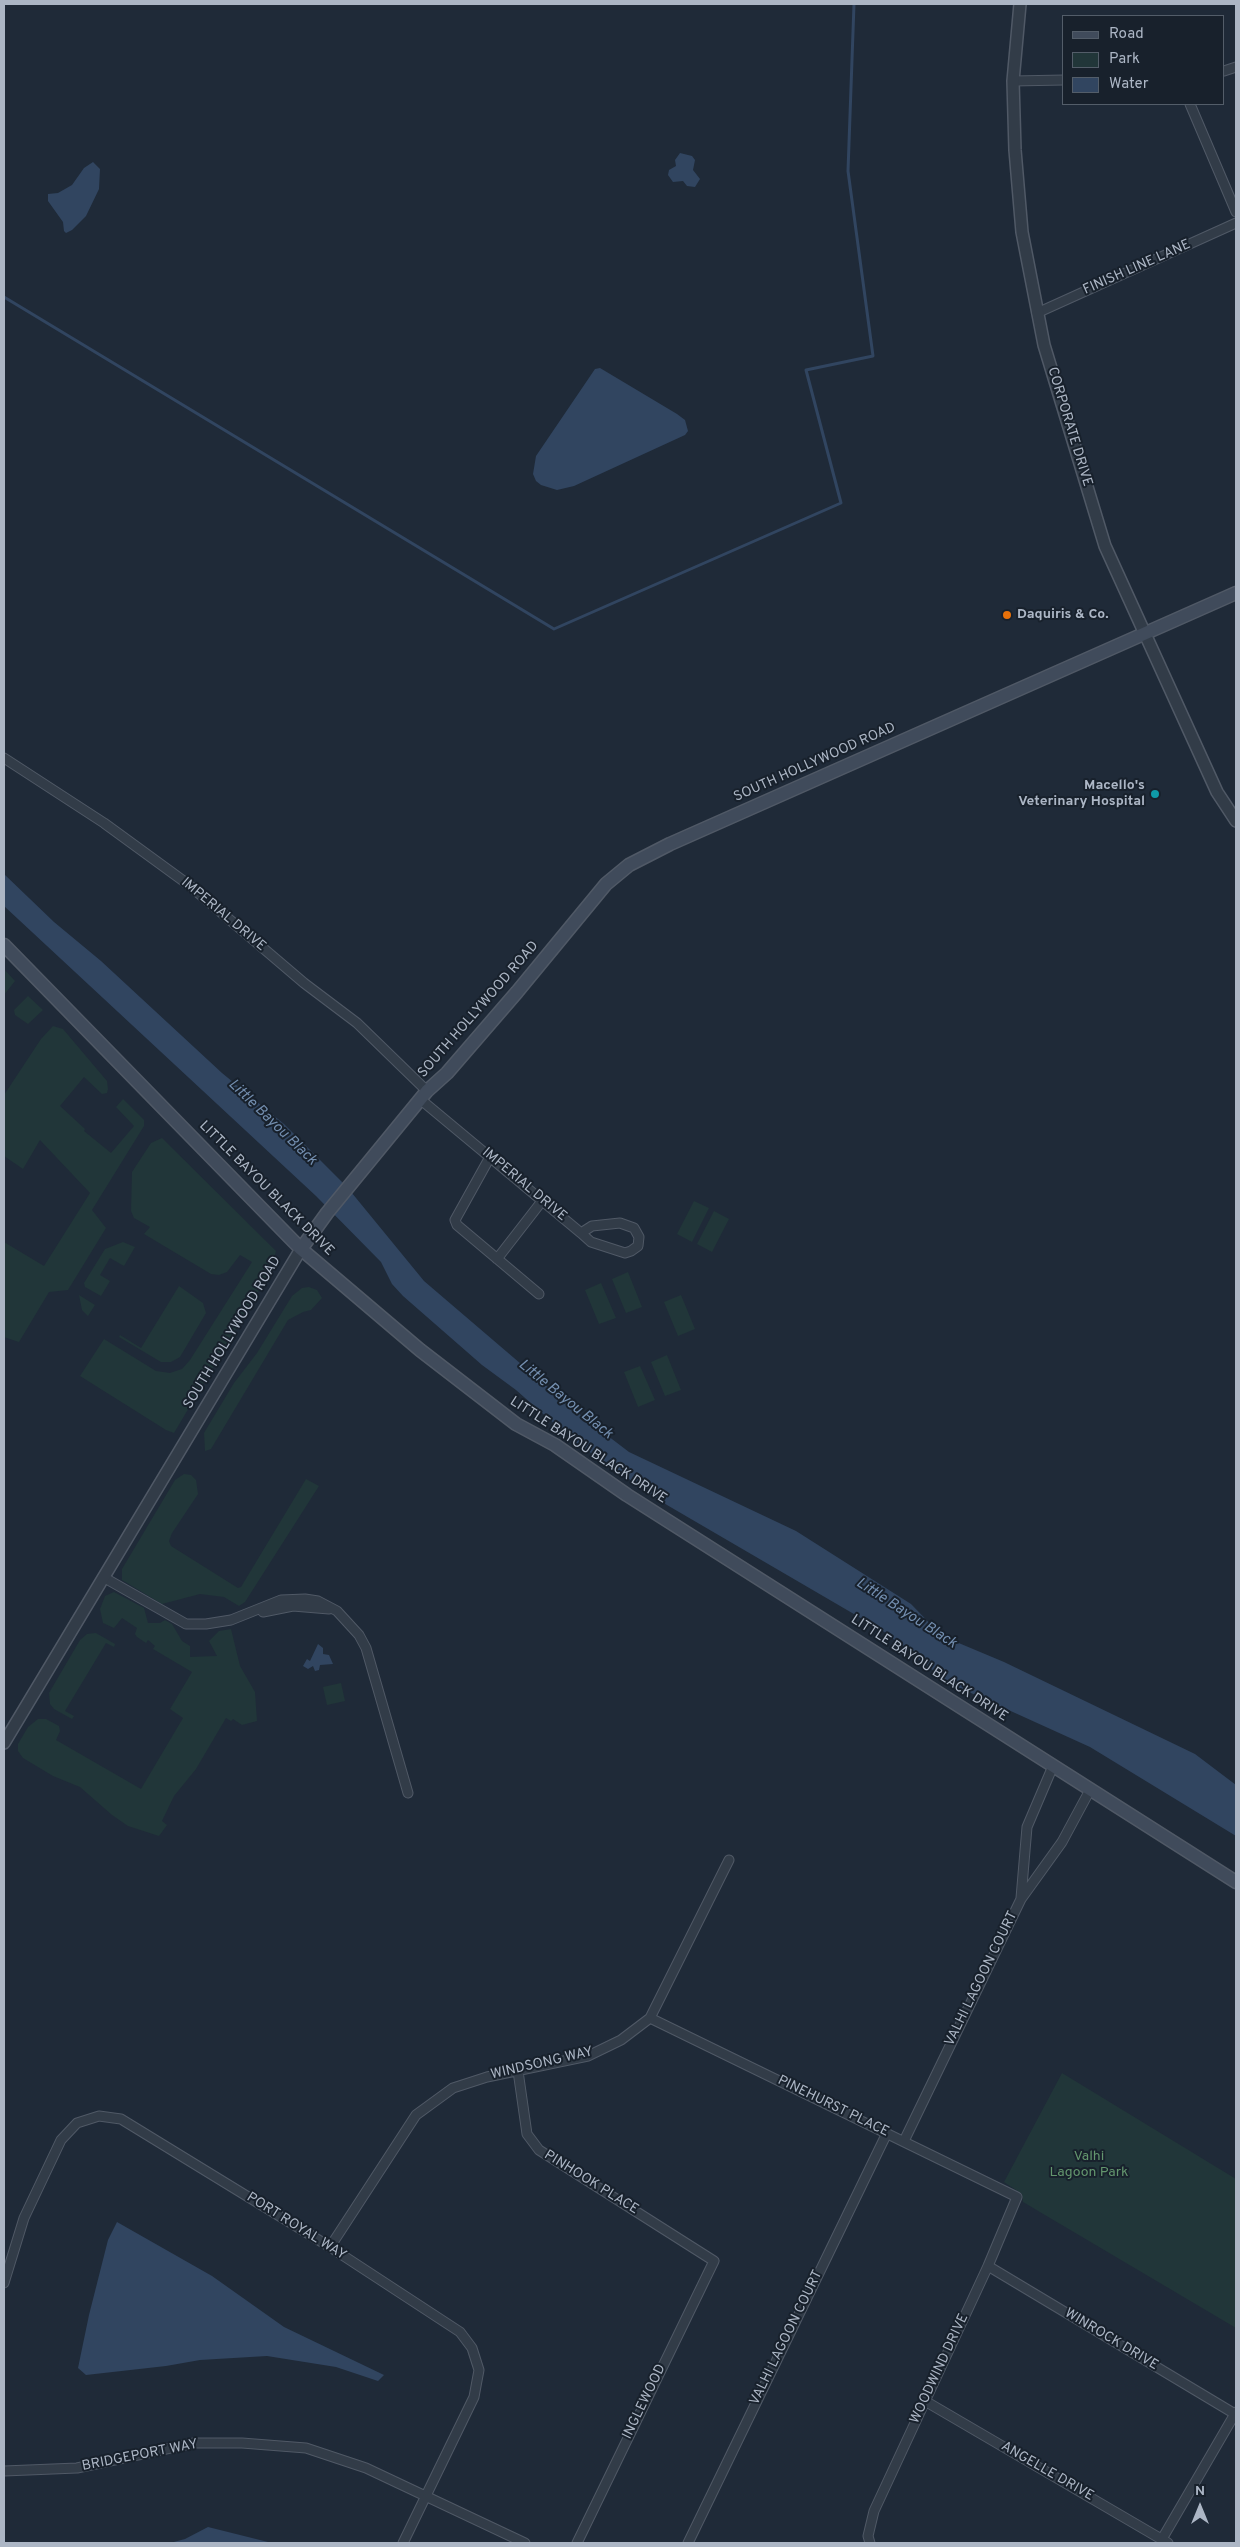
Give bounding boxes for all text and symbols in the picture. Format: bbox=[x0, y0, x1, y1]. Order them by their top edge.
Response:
legend bbox=[1062, 15, 1225, 105]
text: Road bbox=[1109, 25, 1144, 44]
text: Park bbox=[1109, 50, 1140, 69]
text: Water bbox=[1109, 75, 1148, 94]
street label: FINISH LINE LANE bbox=[1081, 237, 1193, 299]
street label: CORPORATE DRIVE bbox=[1043, 365, 1095, 489]
place label: Daquiris & Co. bbox=[1017, 607, 1109, 623]
marker: Daquiris & Co. bbox=[1001, 609, 1013, 621]
street label: SOUTH HOLLYWOOD ROAD bbox=[731, 720, 899, 806]
place label: Macello's Veterinary Hospital bbox=[1018, 778, 1145, 810]
marker: Macello's Veterinary Hospital bbox=[1149, 788, 1161, 800]
street label: IMPERIAL DRIVE bbox=[177, 875, 269, 955]
street label: SOUTH HOLLYWOOD ROAD bbox=[415, 938, 543, 1082]
water label: Little Bayou Black bbox=[224, 1076, 320, 1170]
street label: LITTLE BAYOU BLACK DRIVE bbox=[195, 1118, 337, 1260]
street label: IMPERIAL DRIVE bbox=[478, 1145, 570, 1225]
street label: SOUTH HOLLYWOOD ROAD bbox=[181, 1254, 285, 1412]
water label: Little Bayou Black bbox=[514, 1356, 616, 1444]
street label: LITTLE BAYOU BLACK DRIVE bbox=[506, 1394, 670, 1508]
water label: Little Bayou Black bbox=[852, 1575, 960, 1653]
street label: LITTLE BAYOU BLACK DRIVE bbox=[847, 1612, 1011, 1726]
street label: VALHI LAGOON COURT bbox=[942, 1909, 1022, 2049]
street label: WINDSONG WAY bbox=[489, 2044, 595, 2084]
street label: PINEHURST PLACE bbox=[774, 2073, 892, 2141]
street label: PINHOOK PLACE bbox=[541, 2147, 641, 2219]
park label: Valhi Lagoon Park bbox=[1049, 2149, 1129, 2182]
street label: PORT ROYAL WAY bbox=[243, 2189, 349, 2265]
street label: VALHI LAGOON COURT bbox=[747, 2268, 827, 2408]
street label: WINROCK DRIVE bbox=[1061, 2305, 1161, 2375]
street label: WOODWIND DRIVE bbox=[907, 2311, 973, 2427]
street label: INGLEWOOD bbox=[620, 2362, 670, 2442]
street label: BRIDGEPORT WAY bbox=[81, 2437, 199, 2475]
street label: ANGELLE DRIVE bbox=[998, 2439, 1096, 2505]
north arrow bbox=[1175, 2482, 1225, 2532]
text: N bbox=[1195, 2483, 1205, 2500]

